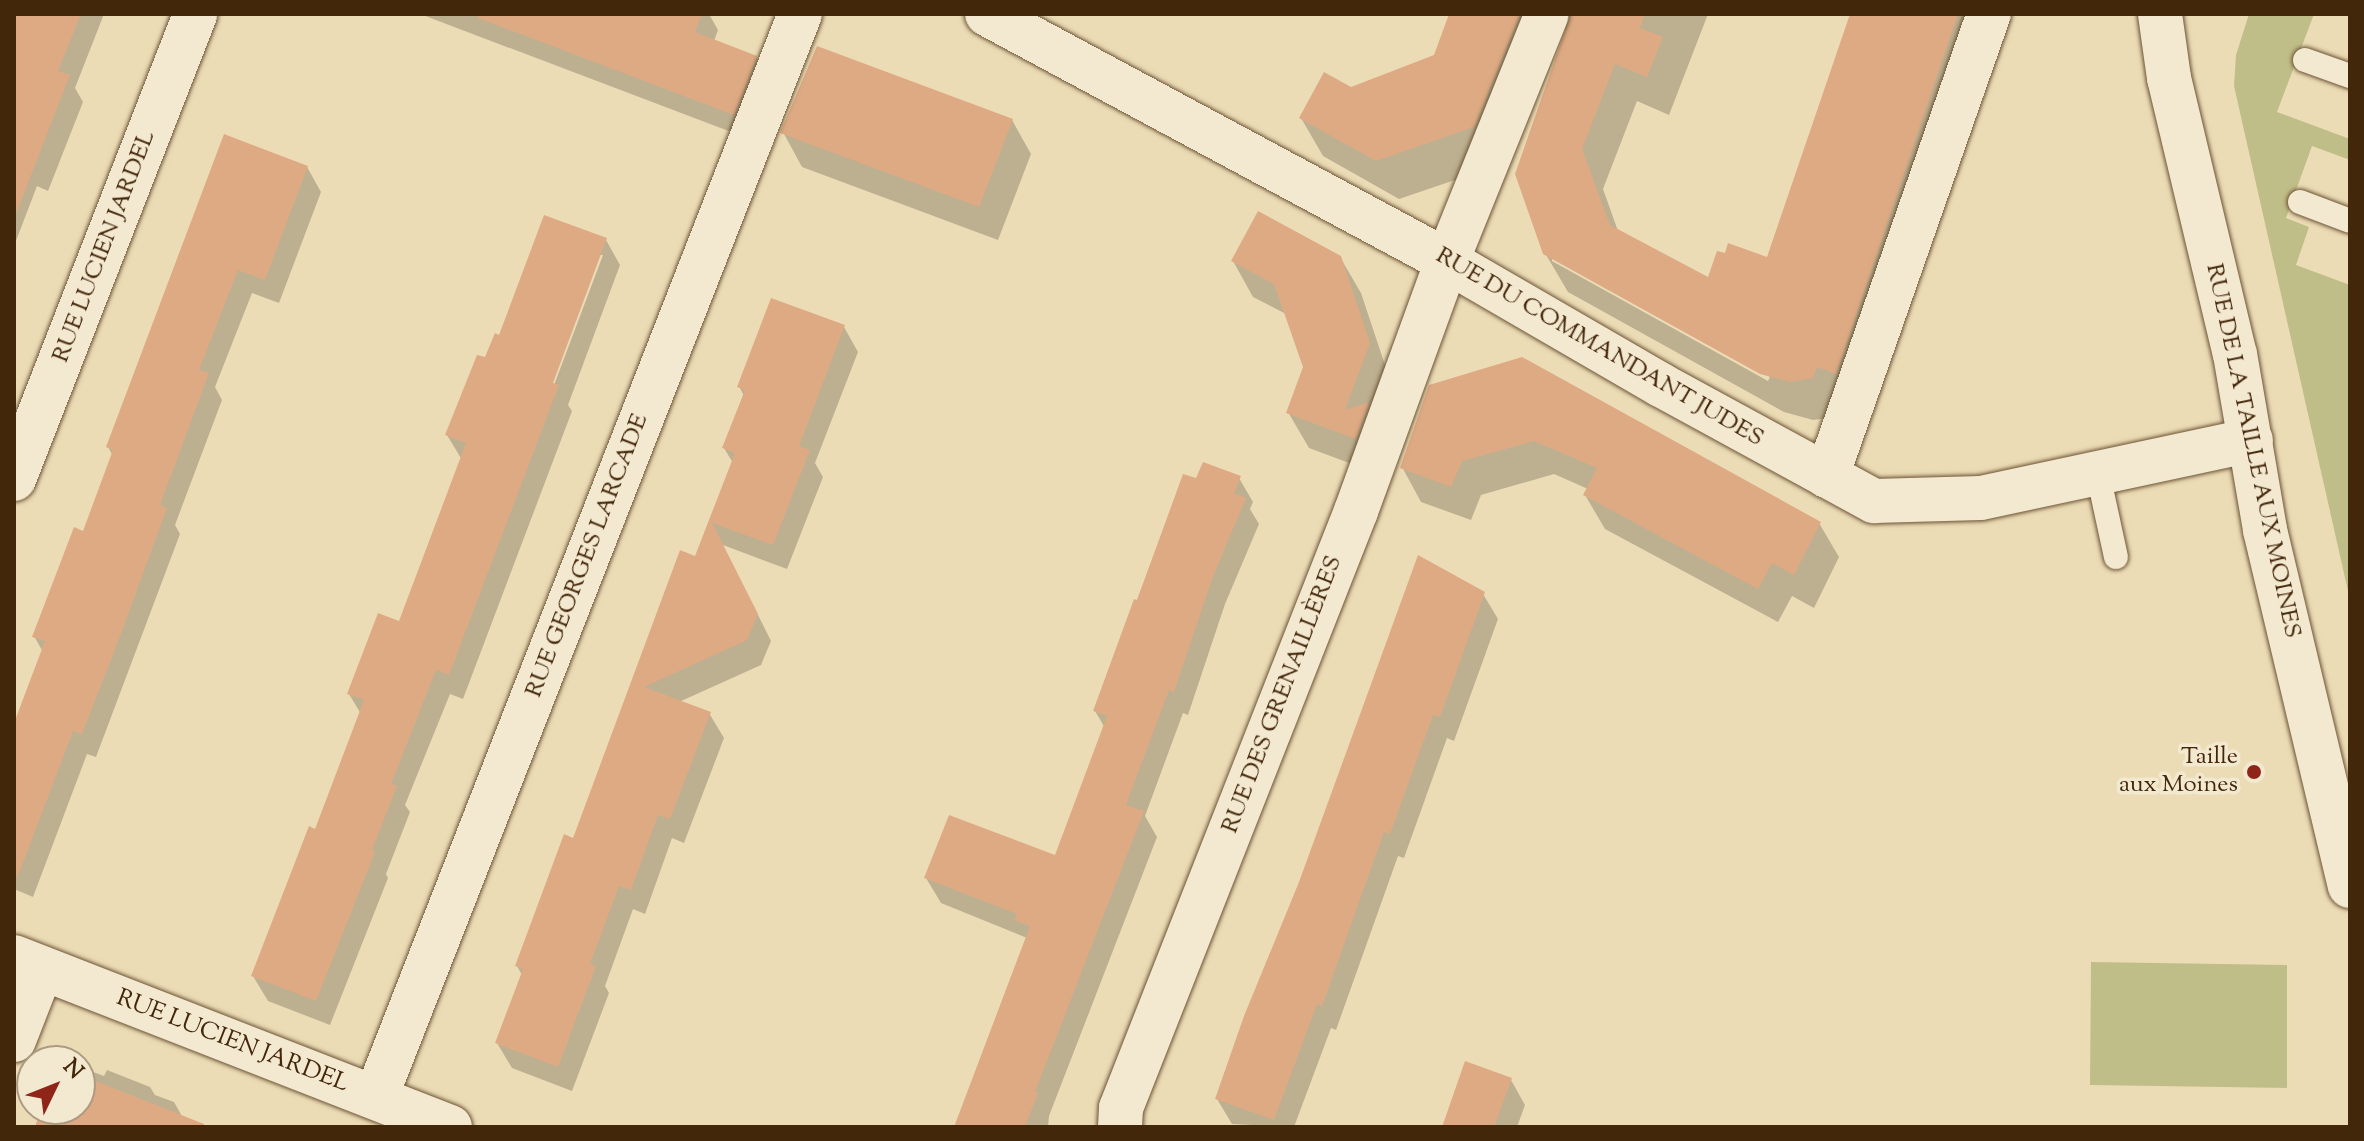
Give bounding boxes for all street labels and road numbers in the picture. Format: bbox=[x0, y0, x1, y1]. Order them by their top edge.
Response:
street label: RUE LUCIEN JARDEL bbox=[47, 127, 163, 367]
street label: RUE DU COMMANDANT JUDES bbox=[1430, 242, 1768, 454]
street label: RUE DE LA TAILLE AUX MOINES bbox=[2198, 261, 2306, 641]
street label: RUE GEORGES LARCADE bbox=[521, 410, 655, 702]
street label: RUE DES GRENAILLÈRES bbox=[1217, 552, 1349, 838]
street label: RUE LUCIEN JARDEL bbox=[112, 984, 352, 1100]

